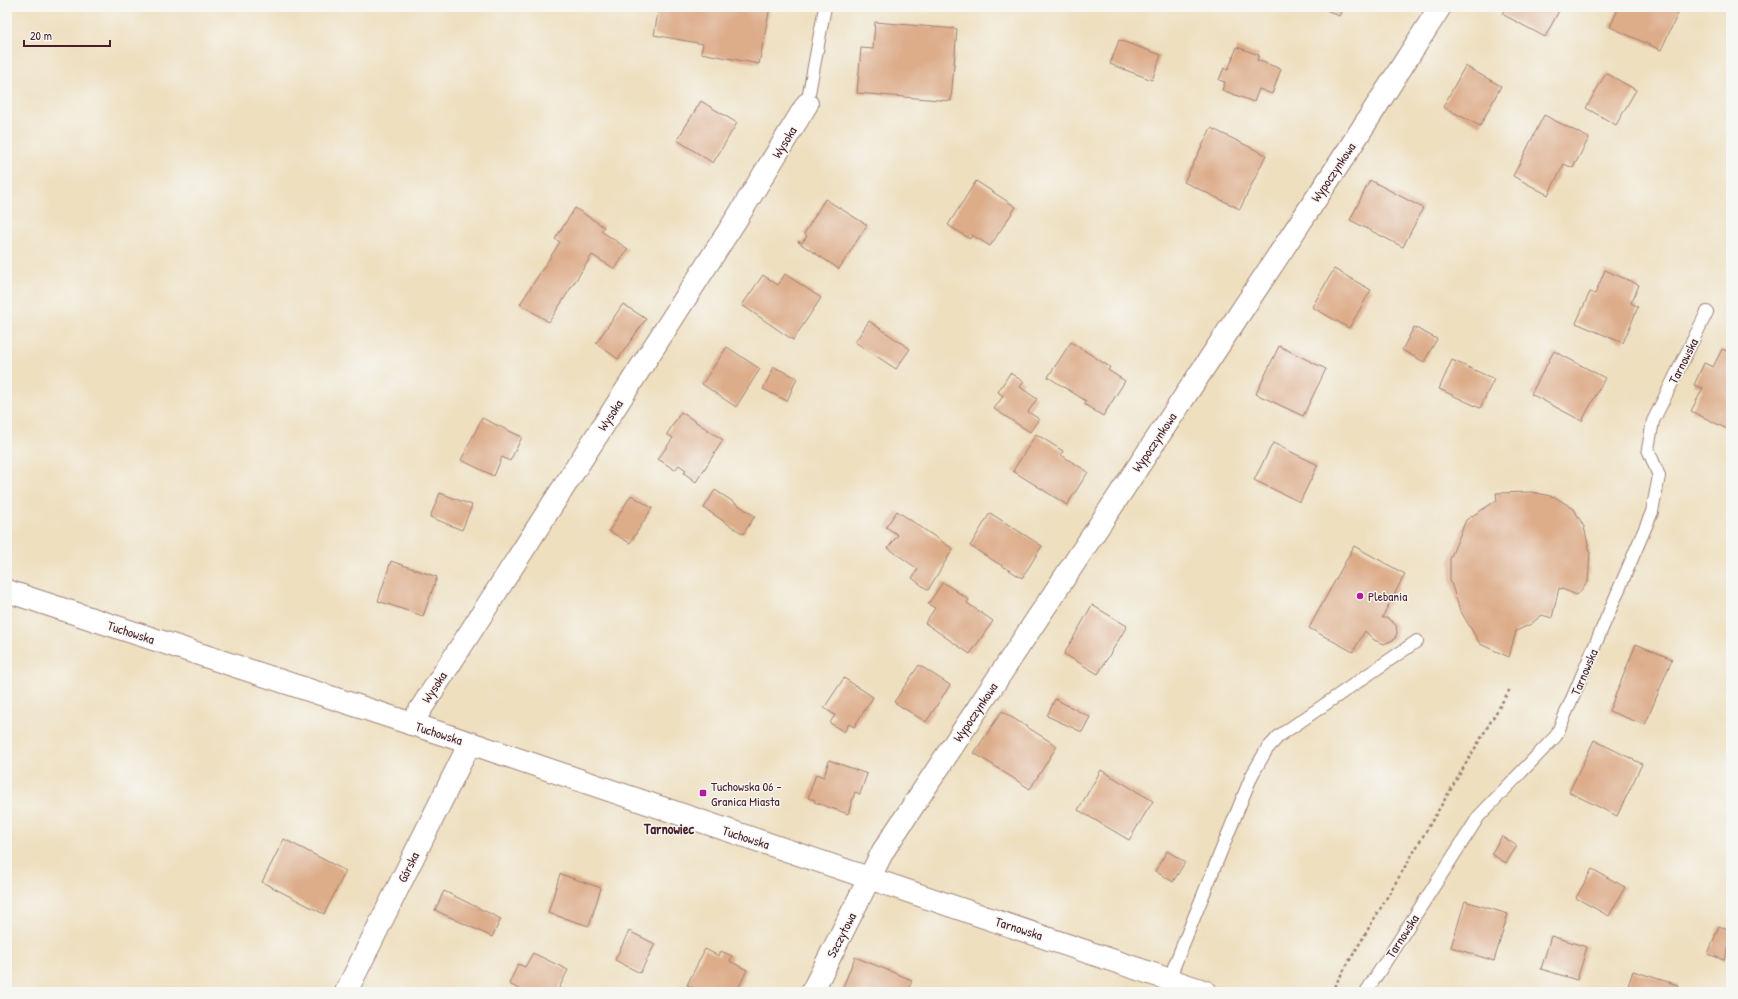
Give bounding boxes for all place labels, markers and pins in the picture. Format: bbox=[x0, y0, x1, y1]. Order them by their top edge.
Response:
place label: Plebania bbox=[1368, 587, 1407, 605]
marker: Plebania bbox=[1355, 591, 1365, 601]
place label: Tuchowska 06 - Granica Miasta bbox=[711, 777, 782, 810]
marker: Tuchowska 06 - Granica Miasta bbox=[698, 788, 708, 798]

